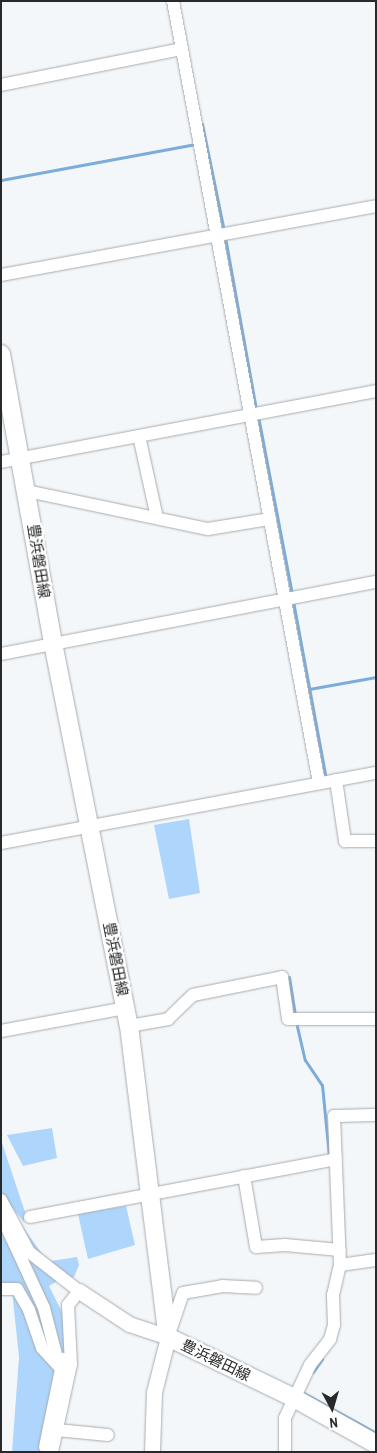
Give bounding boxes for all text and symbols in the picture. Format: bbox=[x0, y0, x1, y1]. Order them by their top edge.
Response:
street label: 豊浜磐田線 bbox=[24, 523, 54, 599]
street label: 豊浜磐田線 bbox=[100, 920, 132, 998]
street label: 豊浜磐田線 bbox=[178, 1335, 254, 1385]
north arrow bbox=[307, 1383, 357, 1433]
text: N bbox=[329, 1414, 339, 1432]

